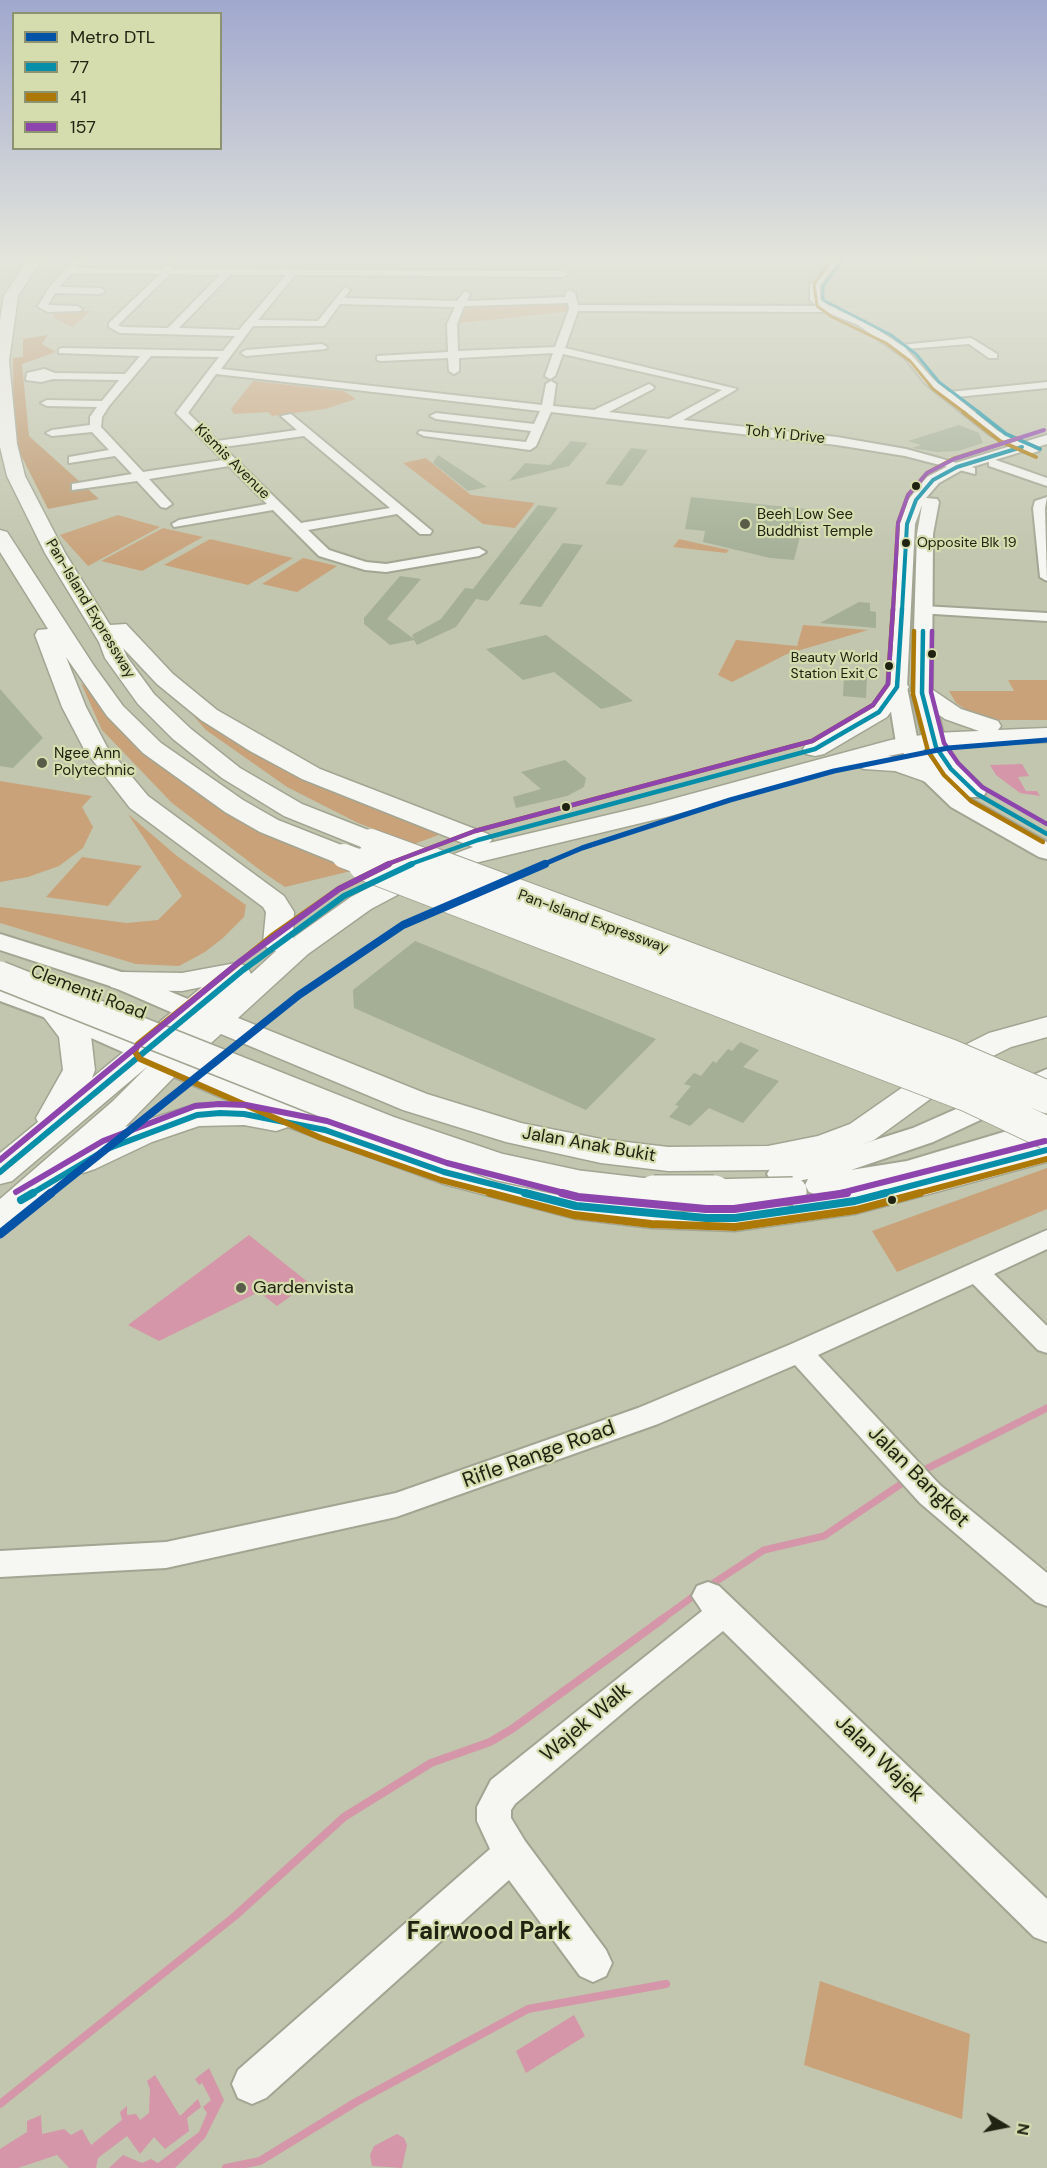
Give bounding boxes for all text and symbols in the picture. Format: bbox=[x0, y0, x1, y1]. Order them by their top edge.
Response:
legend bbox=[12, 12, 222, 150]
text: Metro DTL bbox=[70, 25, 155, 49]
text: 77 bbox=[70, 55, 89, 79]
text: 41 bbox=[70, 85, 87, 109]
text: 157 bbox=[70, 115, 96, 139]
street label: Kismis Avenue bbox=[191, 421, 273, 503]
street label: Toh Yi Drive bbox=[744, 422, 826, 448]
unlabelled marker bbox=[910, 480, 922, 492]
place label: Beeh Low See Buddhist Temple bbox=[757, 506, 873, 541]
marker: Beeh Low See Buddhist Temple bbox=[738, 517, 752, 531]
place label: Opposite Blk 19 bbox=[917, 535, 1017, 551]
street label: Pan-Island Expressway bbox=[41, 536, 139, 682]
marker: Opposite Blk 19 bbox=[900, 537, 912, 549]
unlabelled marker bbox=[926, 648, 938, 660]
place label: Beauty World Station Exit C bbox=[791, 650, 878, 682]
marker: Beauty World Station Exit C bbox=[883, 660, 895, 672]
place label: Ngee Ann Polytechnic bbox=[54, 745, 135, 780]
marker: Ngee Ann Polytechnic bbox=[35, 756, 49, 770]
unlabelled marker bbox=[560, 801, 572, 813]
street label: Pan-Island Expressway bbox=[515, 886, 671, 958]
street label: Clementi Road bbox=[27, 961, 149, 1025]
street label: Jalan Anak Bukit bbox=[521, 1123, 657, 1167]
unlabelled marker bbox=[886, 1194, 898, 1206]
place label: Gardenvista bbox=[253, 1277, 354, 1299]
marker: Gardenvista bbox=[234, 1281, 248, 1295]
street label: Rifle Range Road bbox=[459, 1416, 619, 1494]
street label: Jalan Bangket bbox=[862, 1421, 974, 1533]
street label: Wajek Walk bbox=[536, 1678, 636, 1768]
street label: Jalan Wajek bbox=[829, 1710, 929, 1808]
district label: Fairwood Park bbox=[407, 1919, 571, 1947]
north arrow bbox=[975, 2096, 1035, 2156]
text: N bbox=[1012, 2122, 1035, 2137]

